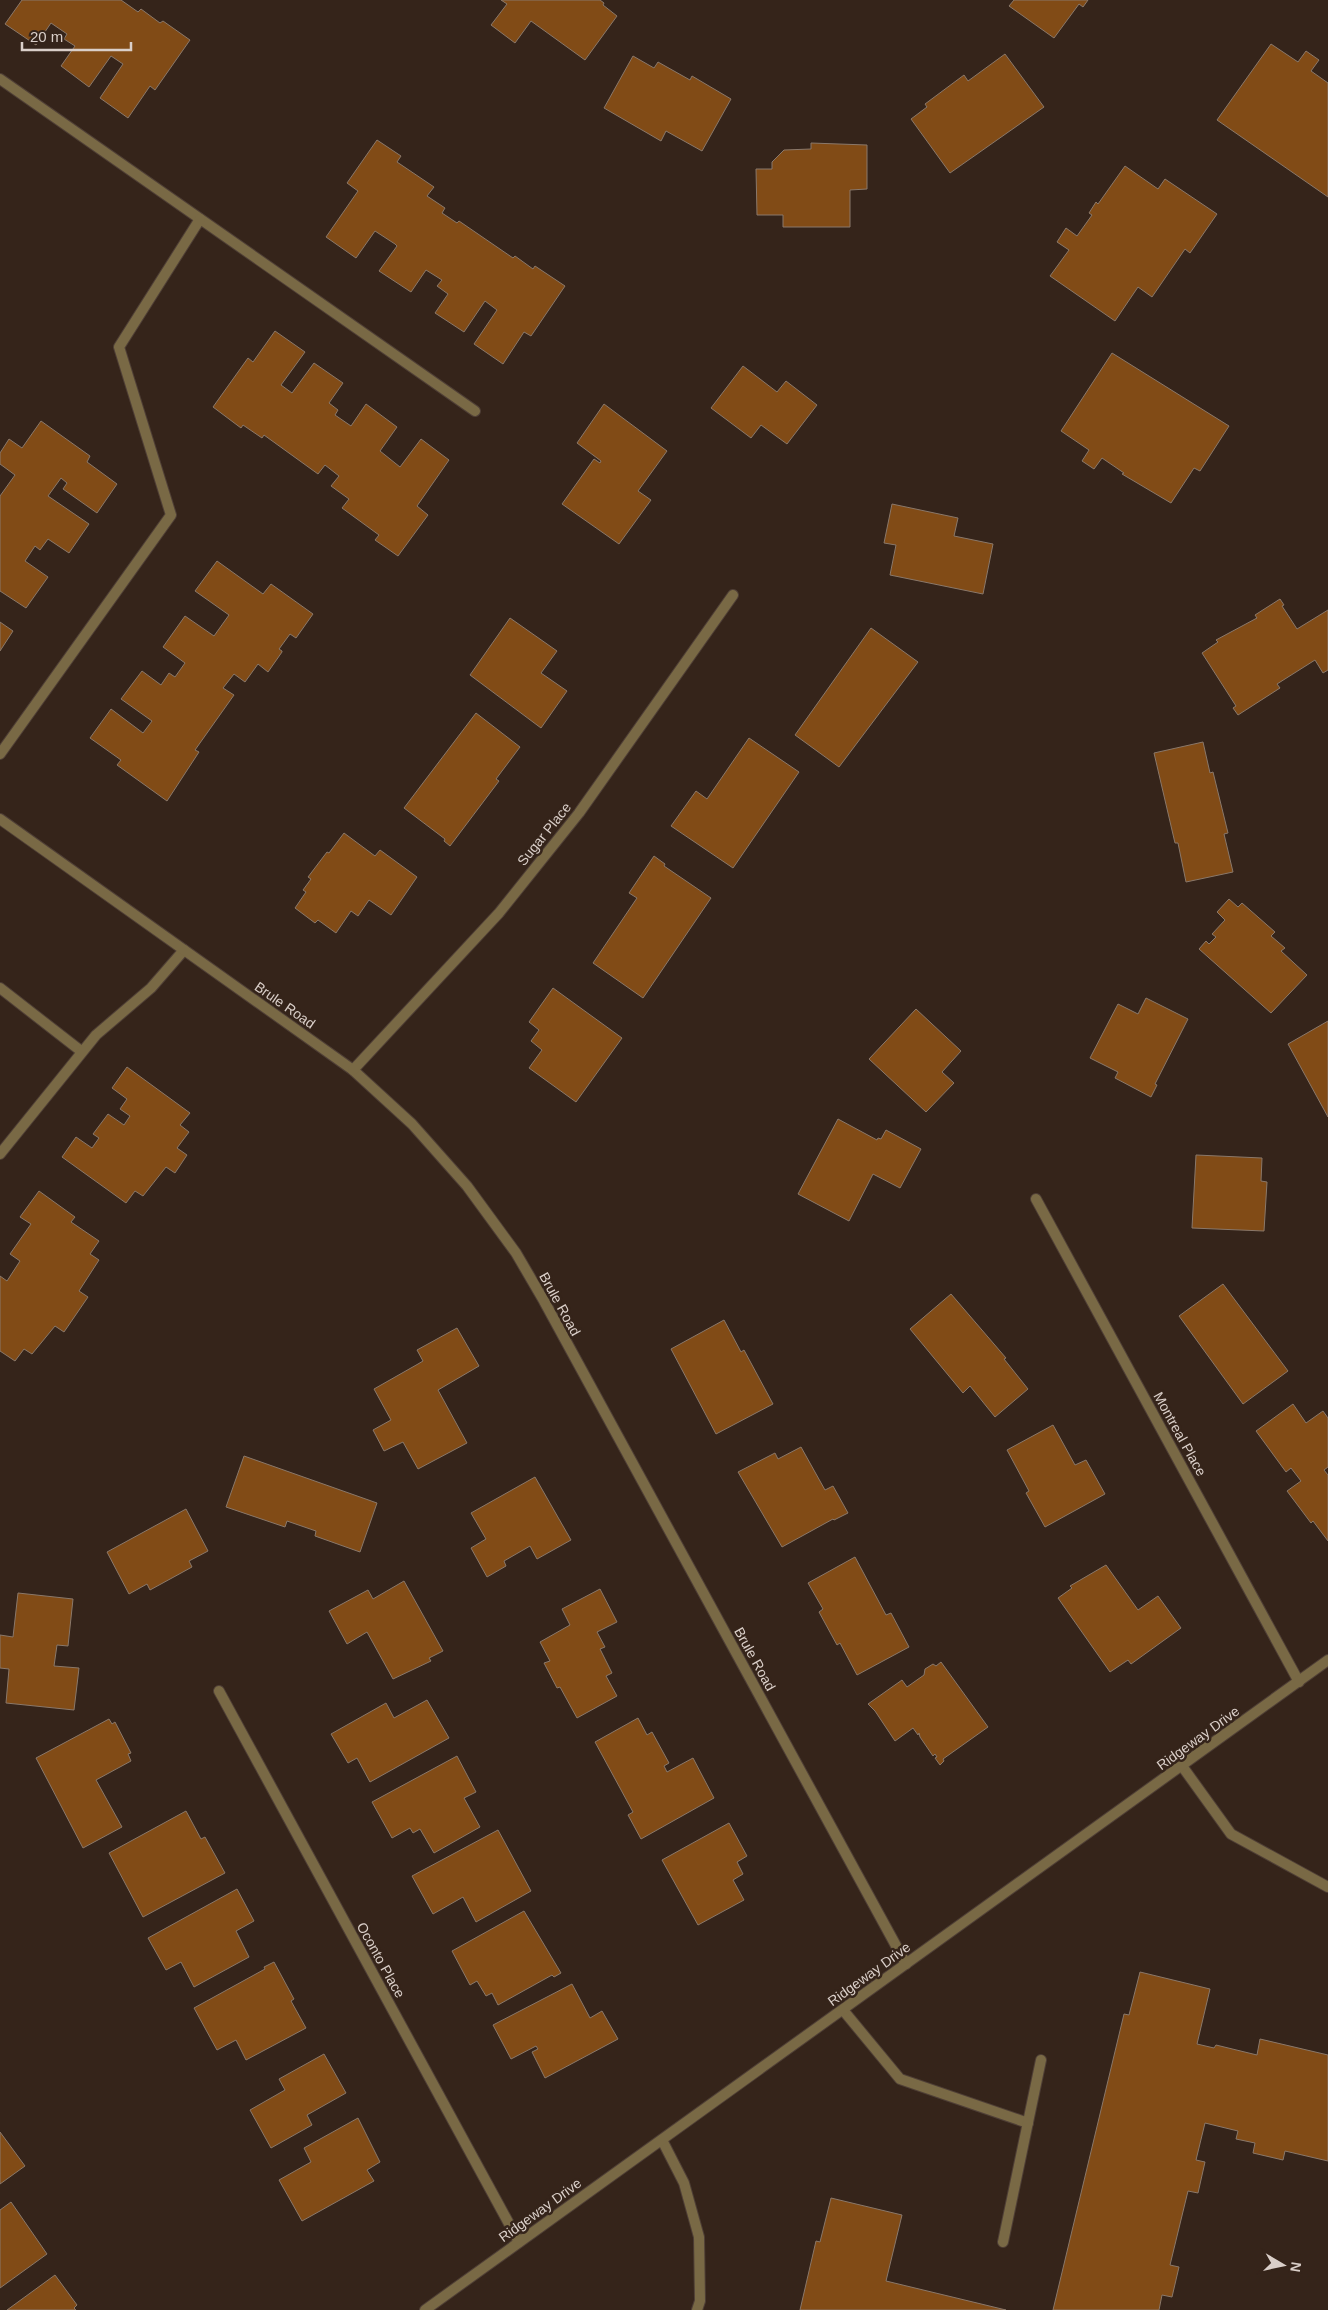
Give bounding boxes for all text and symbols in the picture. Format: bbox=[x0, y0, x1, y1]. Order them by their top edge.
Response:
scale bar bbox=[22, 20, 131, 52]
text: 20 m bbox=[30, 28, 63, 45]
street label: Sugar Place bbox=[514, 799, 574, 869]
street label: Brule Road bbox=[252, 978, 318, 1032]
street label: Brule Road bbox=[536, 1269, 584, 1339]
street label: Montreal Place bbox=[1150, 1389, 1210, 1479]
street label: Brule Road bbox=[731, 1624, 779, 1694]
street label: Ridgeway Drive bbox=[1154, 1703, 1243, 1773]
street label: Oconto Place bbox=[354, 1919, 408, 2001]
street label: Ridgeway Drive bbox=[825, 1939, 914, 2009]
street label: Ridgeway Drive bbox=[496, 2175, 585, 2245]
north arrow bbox=[1258, 2240, 1308, 2290]
text: N bbox=[1287, 2261, 1305, 2273]

